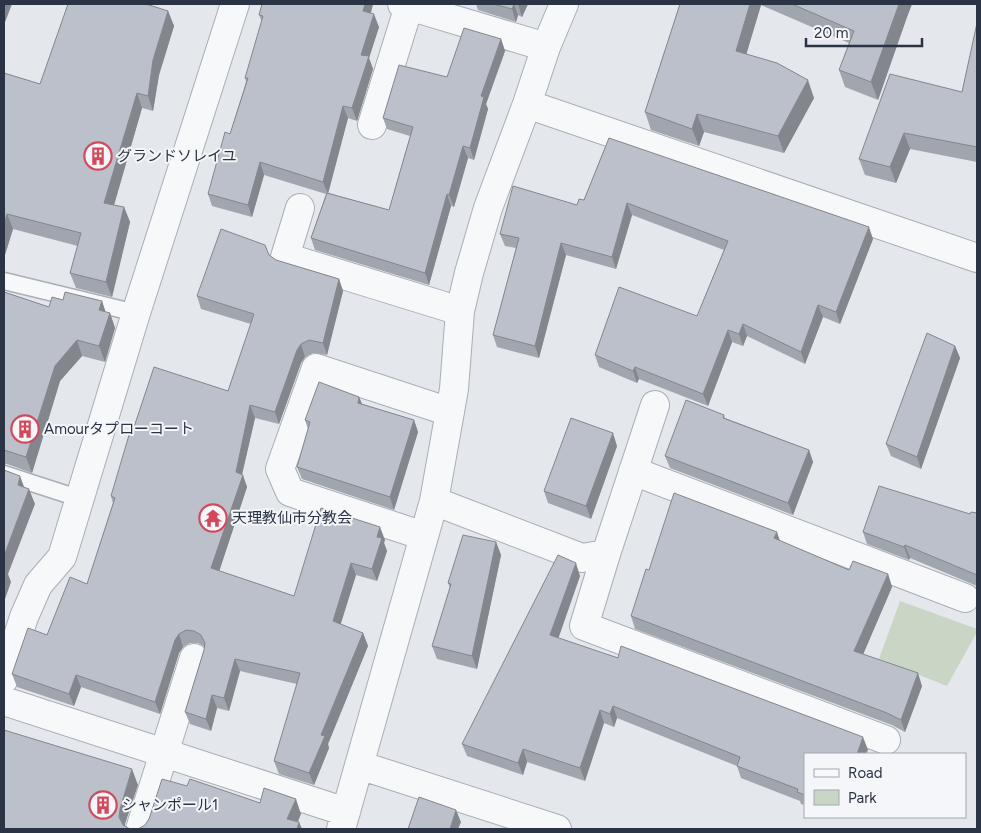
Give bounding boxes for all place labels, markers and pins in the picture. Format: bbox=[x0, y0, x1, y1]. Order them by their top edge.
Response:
building icon: グランドソレイユ bbox=[83, 141, 113, 171]
place label: グランドソレイユ bbox=[117, 147, 237, 165]
building icon: Amourタプローコート bbox=[10, 414, 40, 444]
place label: Amourタプローコート bbox=[44, 420, 194, 438]
temple icon: 天理教仙市分教会 bbox=[198, 503, 228, 533]
place label: 天理教仙市分教会 bbox=[232, 509, 352, 527]
building icon: シャンポール1 bbox=[88, 790, 118, 820]
place label: シャンポール1 bbox=[122, 796, 218, 814]

